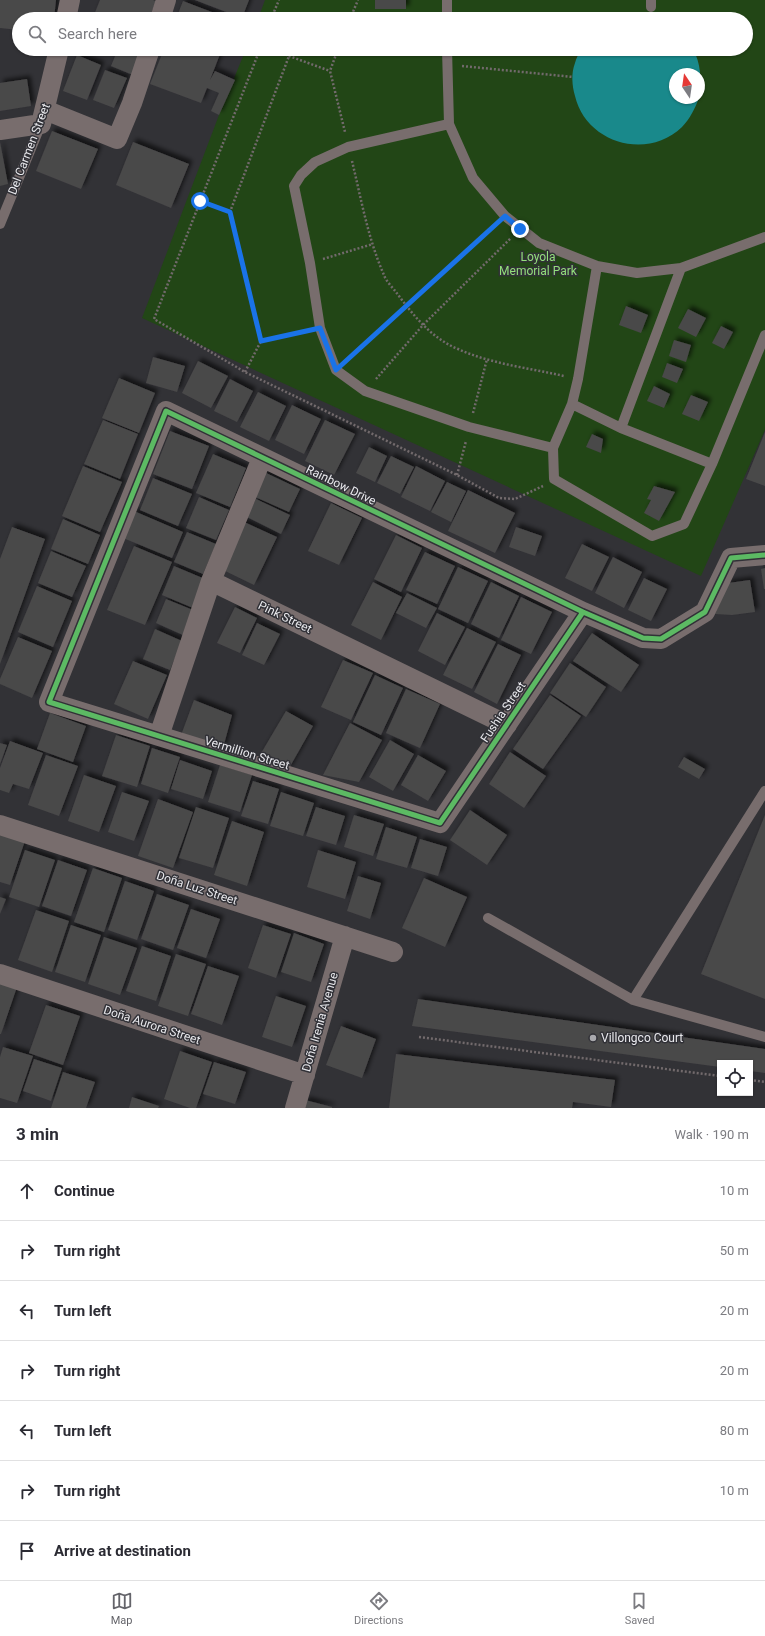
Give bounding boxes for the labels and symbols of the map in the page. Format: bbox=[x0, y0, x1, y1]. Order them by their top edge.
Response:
north arrow bbox=[669, 68, 705, 104]
street label: Del Carmen Street bbox=[5, 101, 53, 197]
route start bbox=[191, 192, 209, 210]
route end bbox=[511, 220, 529, 238]
park label: Loyola Memorial Park bbox=[499, 250, 578, 278]
street label: Rainbow Drive bbox=[304, 462, 378, 508]
street label: Pink Street bbox=[256, 598, 314, 636]
street label: Fushia Street bbox=[478, 679, 528, 745]
street label: Vermillion Street bbox=[203, 733, 291, 773]
street label: Doña Luz Street bbox=[155, 868, 239, 908]
street label: Doña Irenia Avenue bbox=[299, 971, 341, 1073]
street label: Doña Aurora Street bbox=[102, 1003, 202, 1047]
place label: Villongco Court bbox=[601, 1031, 683, 1045]
marker: Villongco Court bbox=[588, 1033, 598, 1043]

